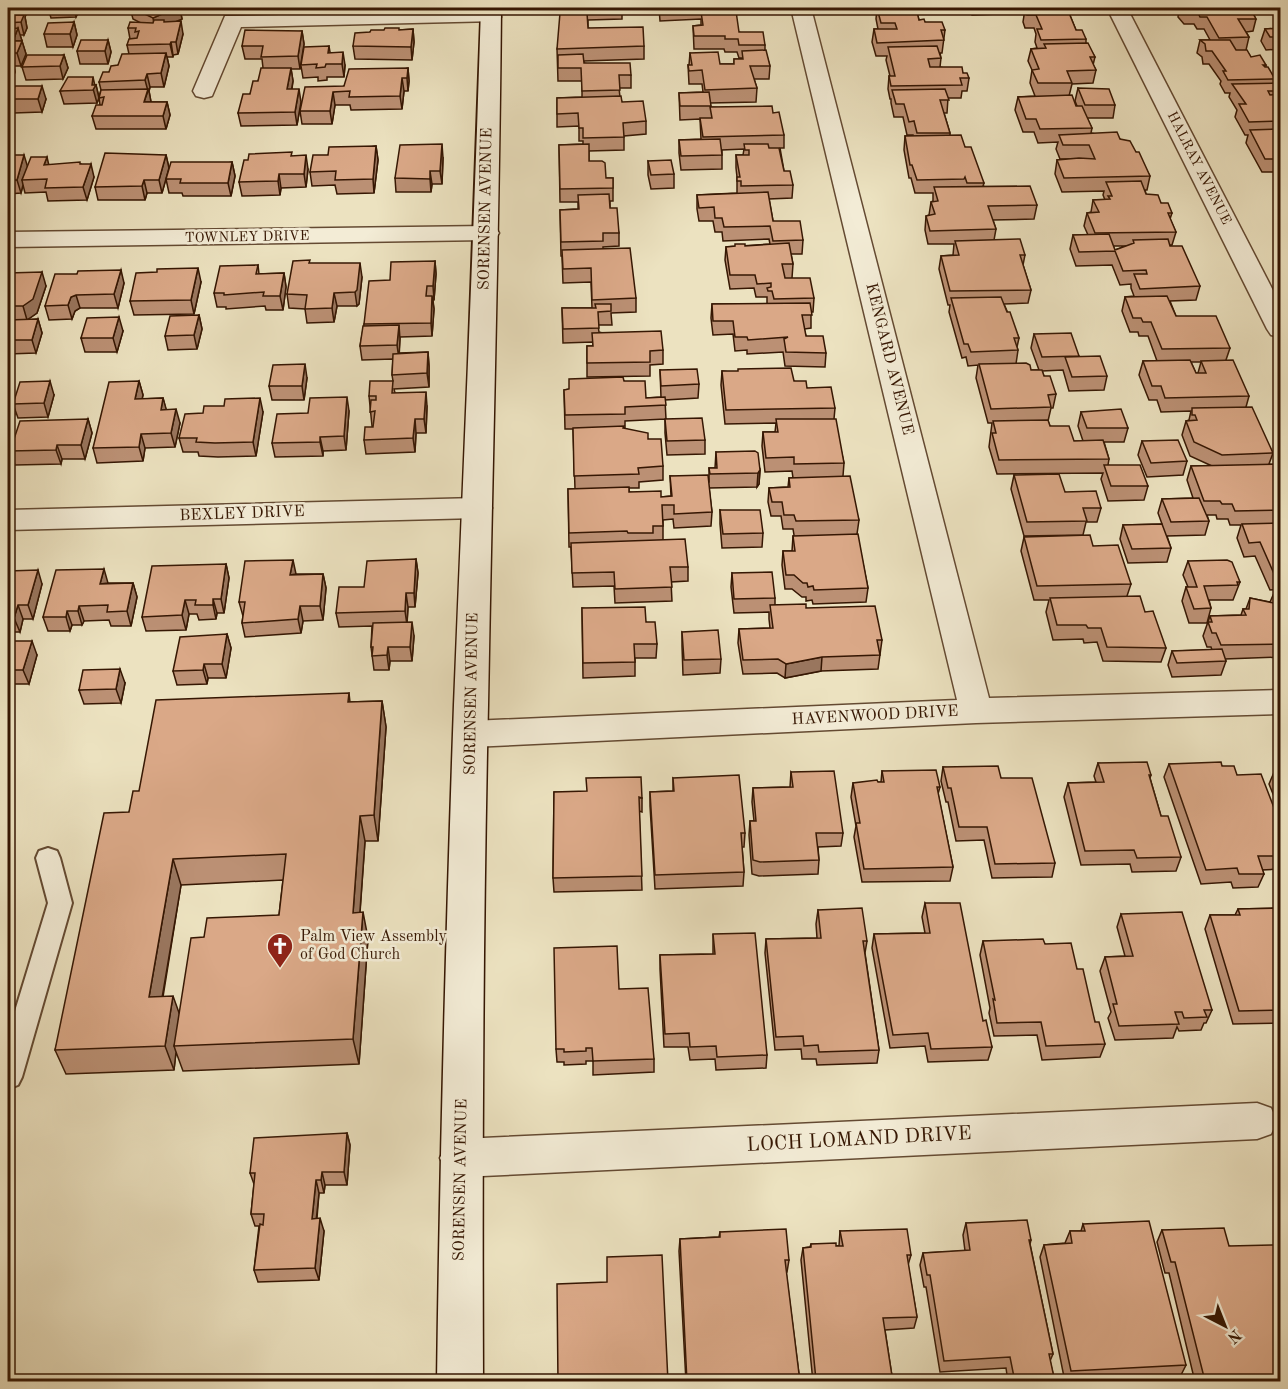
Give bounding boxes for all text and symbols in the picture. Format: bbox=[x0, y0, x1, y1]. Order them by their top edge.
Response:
street label: HALRAY AVENUE bbox=[1165, 109, 1233, 227]
street label: SORENSEN AVENUE bbox=[477, 128, 495, 290]
street label: TOWNLEY DRIVE bbox=[185, 229, 309, 245]
street label: KENGARD AVENUE bbox=[862, 281, 916, 437]
street label: BEXLEY DRIVE bbox=[179, 504, 305, 524]
street label: SORENSEN AVENUE bbox=[463, 613, 481, 775]
street label: HAVENWOOD DRIVE bbox=[791, 704, 959, 728]
place label: Palm View Assembly of God Church bbox=[300, 929, 447, 963]
church icon: Palm View Assembly of God Church bbox=[265, 931, 295, 969]
street label: SORENSEN AVENUE bbox=[452, 1099, 470, 1261]
street label: LOCH LOMAND DRIVE bbox=[746, 1124, 972, 1156]
north arrow bbox=[1195, 1296, 1255, 1356]
text: N bbox=[1223, 1326, 1244, 1346]

